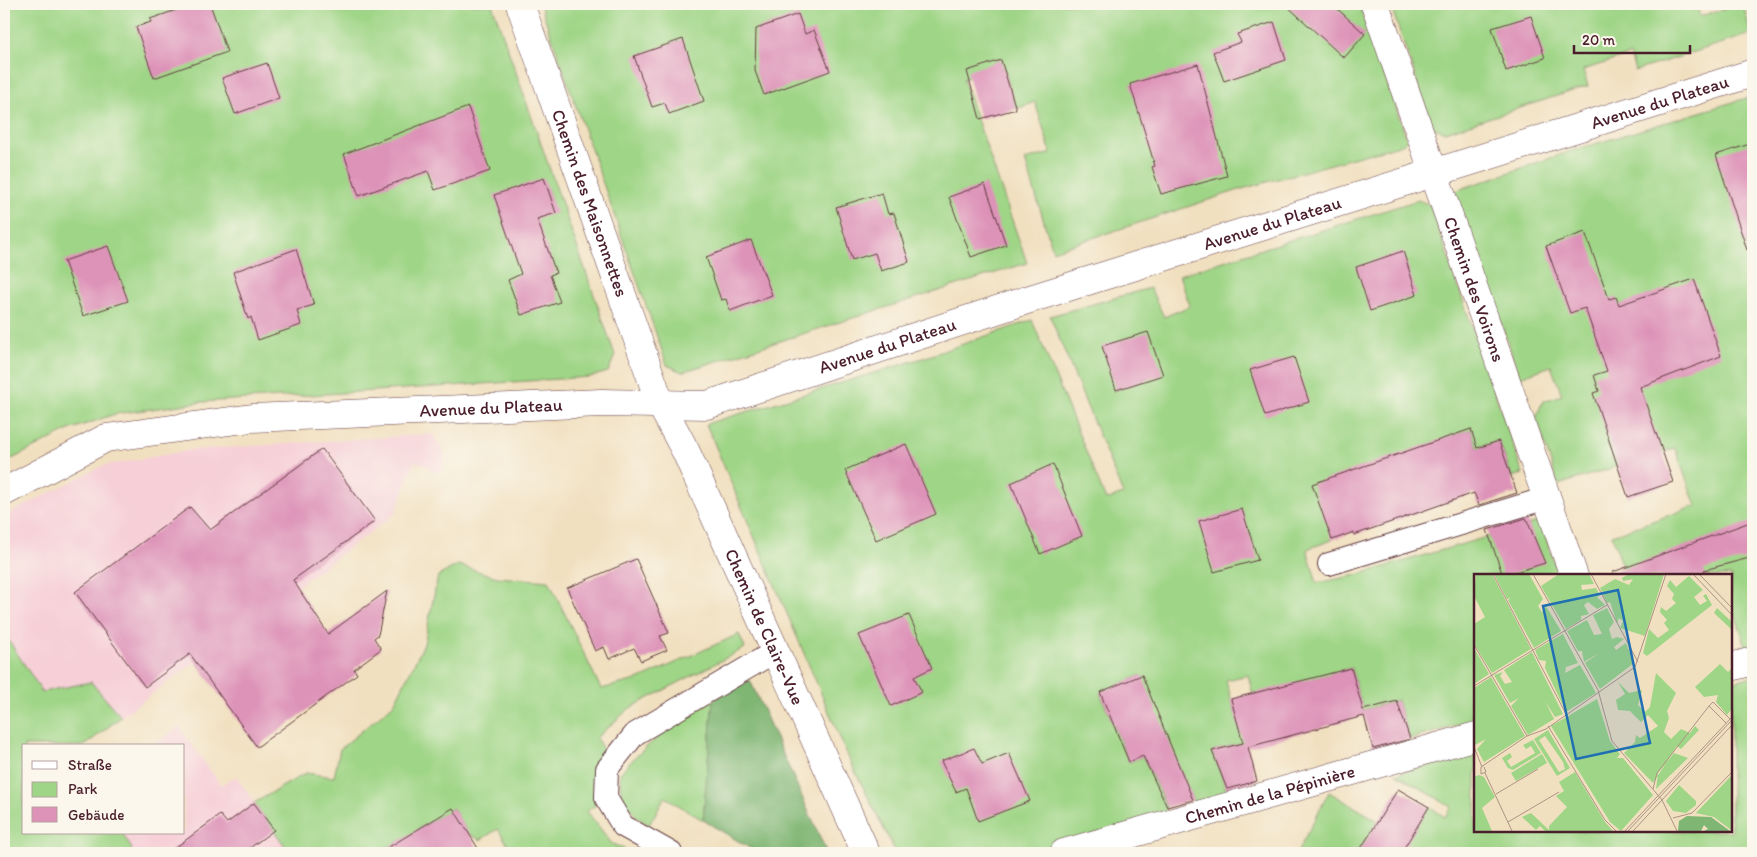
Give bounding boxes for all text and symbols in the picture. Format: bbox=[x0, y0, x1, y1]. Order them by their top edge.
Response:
scale bar bbox=[1574, 22, 1691, 54]
text: 20 m bbox=[1582, 31, 1616, 49]
street label: Avenue du Plateau bbox=[1588, 70, 1732, 134]
street label: Chemin des Maisonnettes bbox=[547, 106, 633, 300]
street label: Avenue du Plateau bbox=[1201, 191, 1344, 255]
street label: Chemin des Voirons bbox=[1439, 214, 1510, 365]
street label: Avenue du Plateau bbox=[816, 313, 959, 379]
street label: Avenue du Plateau bbox=[419, 394, 563, 422]
street label: Chemin de Claire-Vue bbox=[720, 545, 809, 708]
inset map bbox=[1474, 574, 1732, 832]
legend bbox=[22, 744, 185, 834]
text: Straße bbox=[68, 756, 112, 774]
street label: Chemin de la Pépinière bbox=[1182, 760, 1357, 829]
text: Park bbox=[68, 780, 98, 798]
text: Gebäude bbox=[68, 806, 125, 824]

